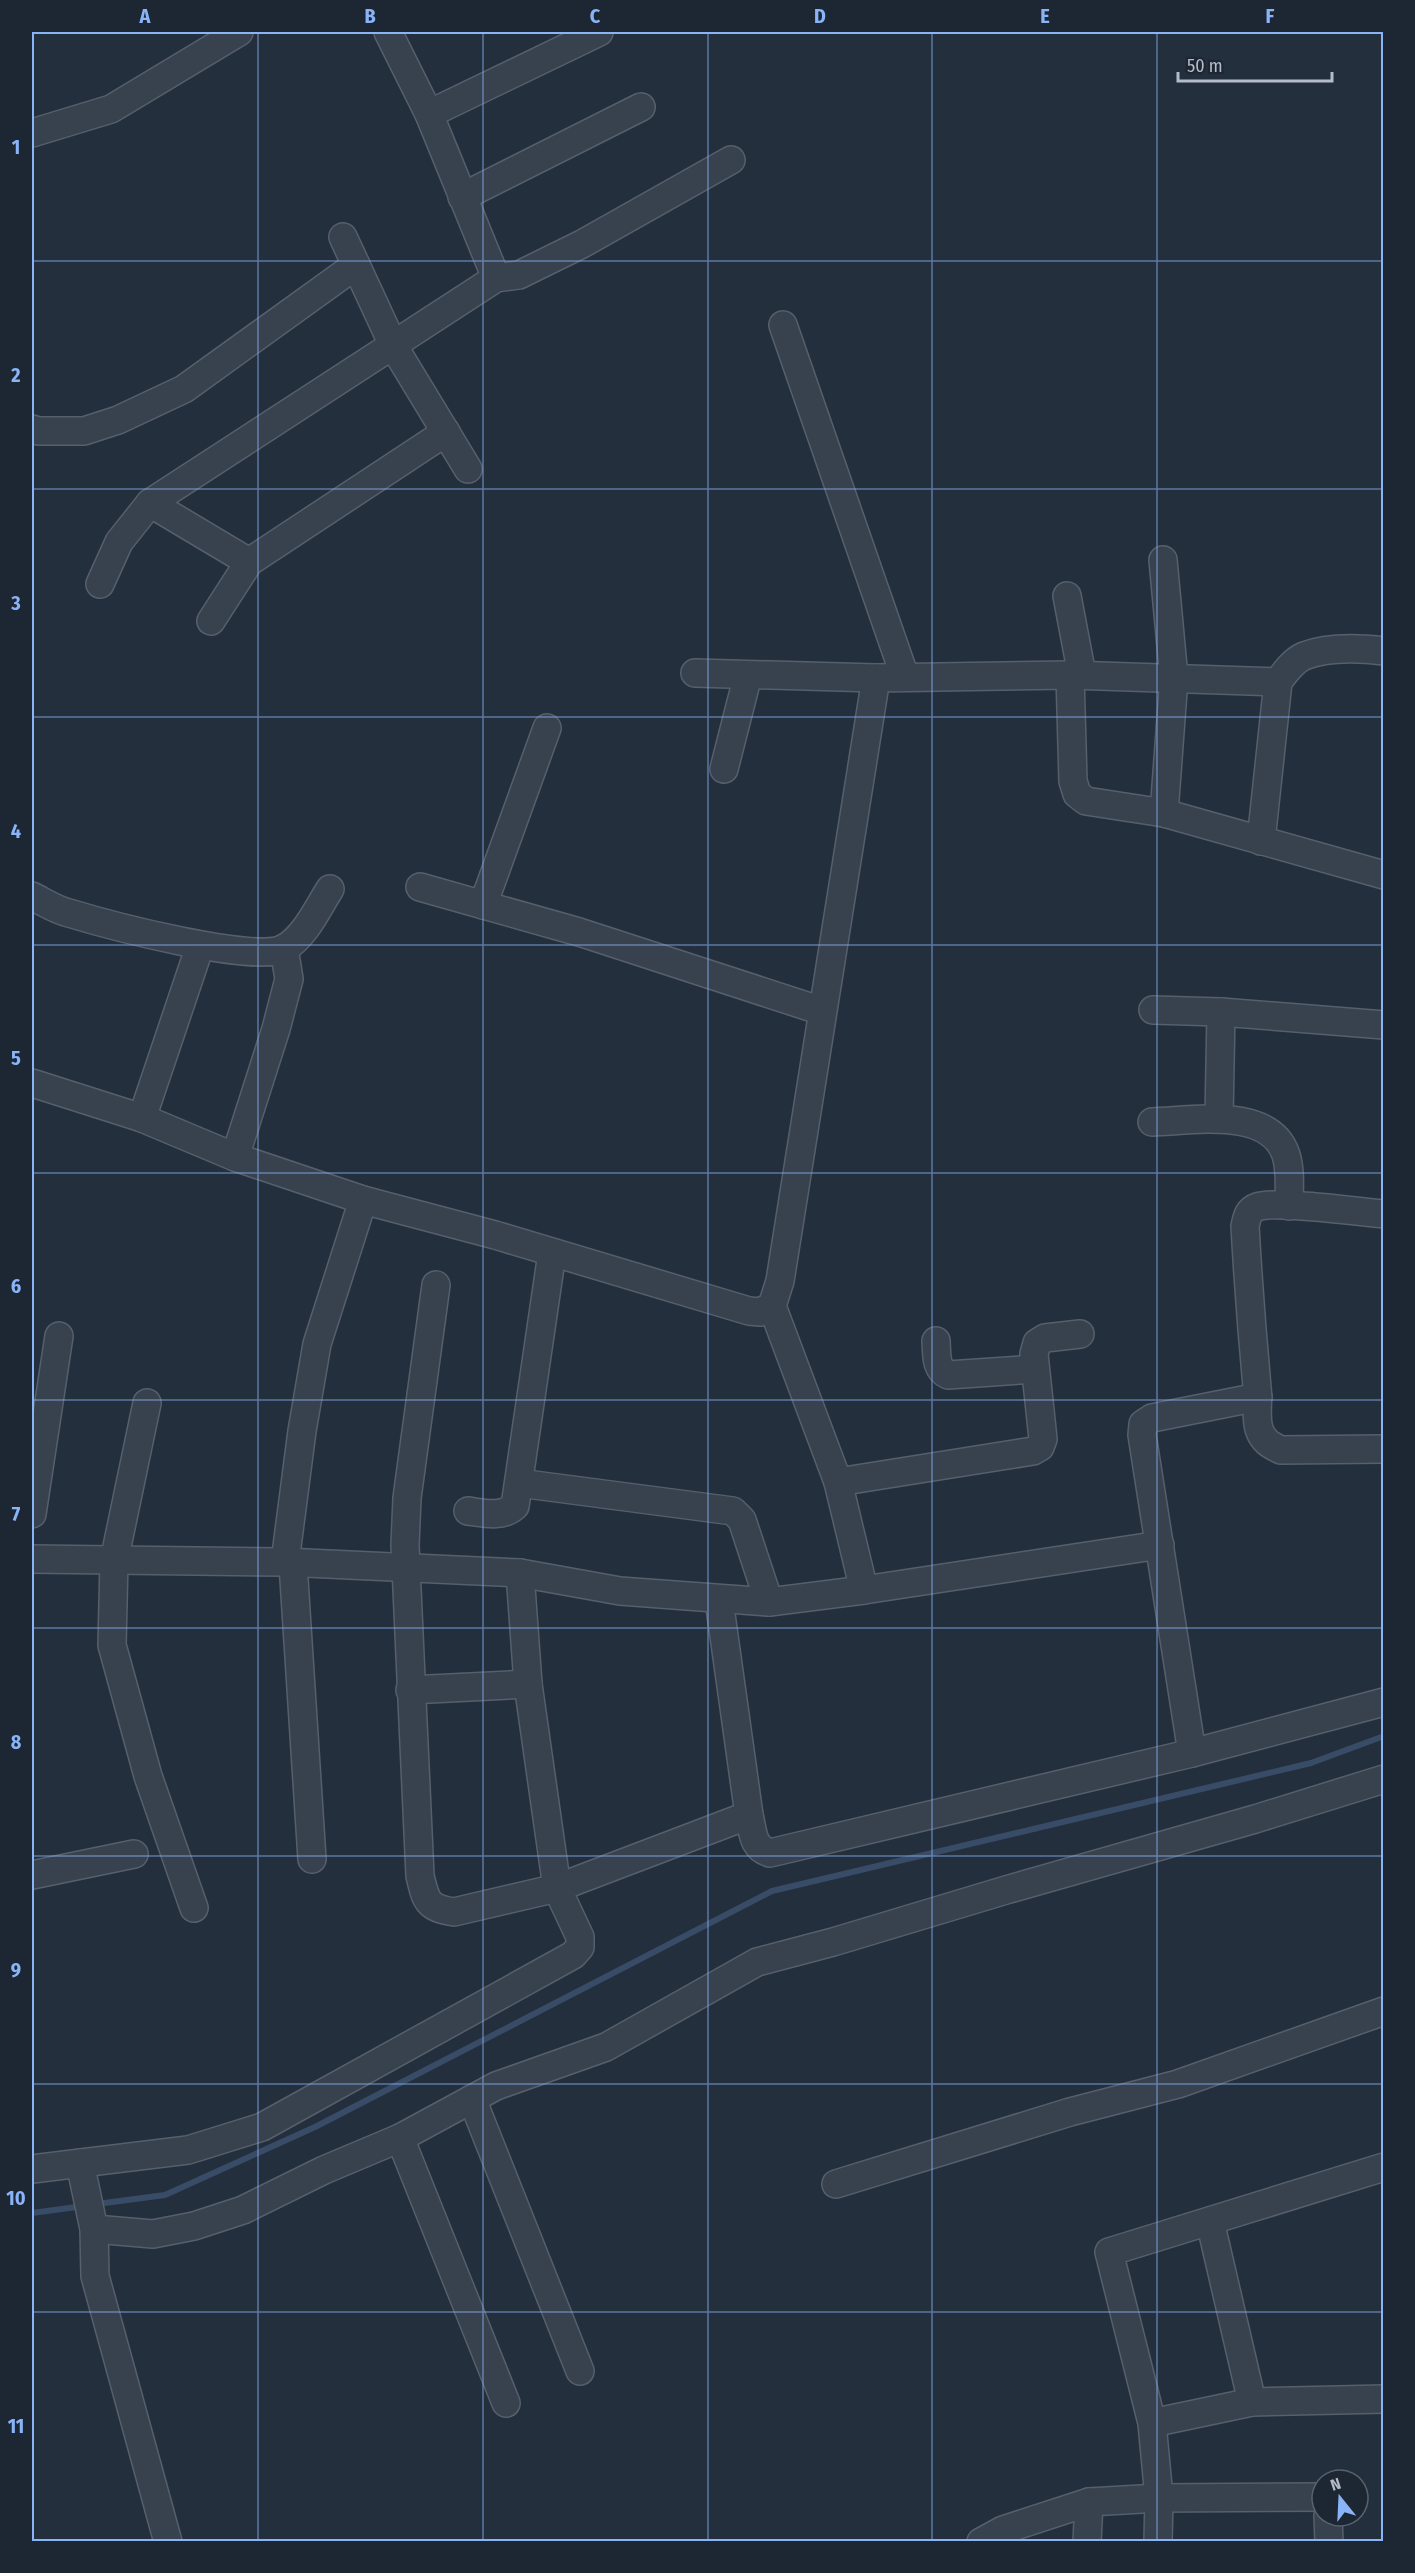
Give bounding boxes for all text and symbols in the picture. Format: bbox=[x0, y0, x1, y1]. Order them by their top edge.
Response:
text: A bbox=[139, 4, 152, 28]
text: B bbox=[364, 4, 376, 28]
text: C bbox=[590, 4, 601, 28]
text: D bbox=[814, 4, 826, 28]
text: E bbox=[1040, 4, 1050, 28]
text: F bbox=[1266, 4, 1275, 28]
scale bar bbox=[1178, 45, 1332, 83]
text: 50 m bbox=[1187, 55, 1223, 77]
text: 1 bbox=[12, 135, 20, 159]
text: 2 bbox=[10, 363, 21, 387]
text: 3 bbox=[10, 591, 21, 615]
text: 4 bbox=[11, 819, 21, 843]
text: 5 bbox=[11, 1046, 21, 1070]
text: 6 bbox=[11, 1274, 21, 1298]
text: 7 bbox=[12, 1502, 21, 1526]
text: 8 bbox=[11, 1730, 22, 1754]
text: 9 bbox=[11, 1958, 21, 1982]
text: 10 bbox=[6, 2186, 26, 2210]
text: 11 bbox=[8, 2414, 24, 2438]
north arrow bbox=[1310, 2468, 1370, 2528]
text: N bbox=[1328, 2474, 1343, 2495]

